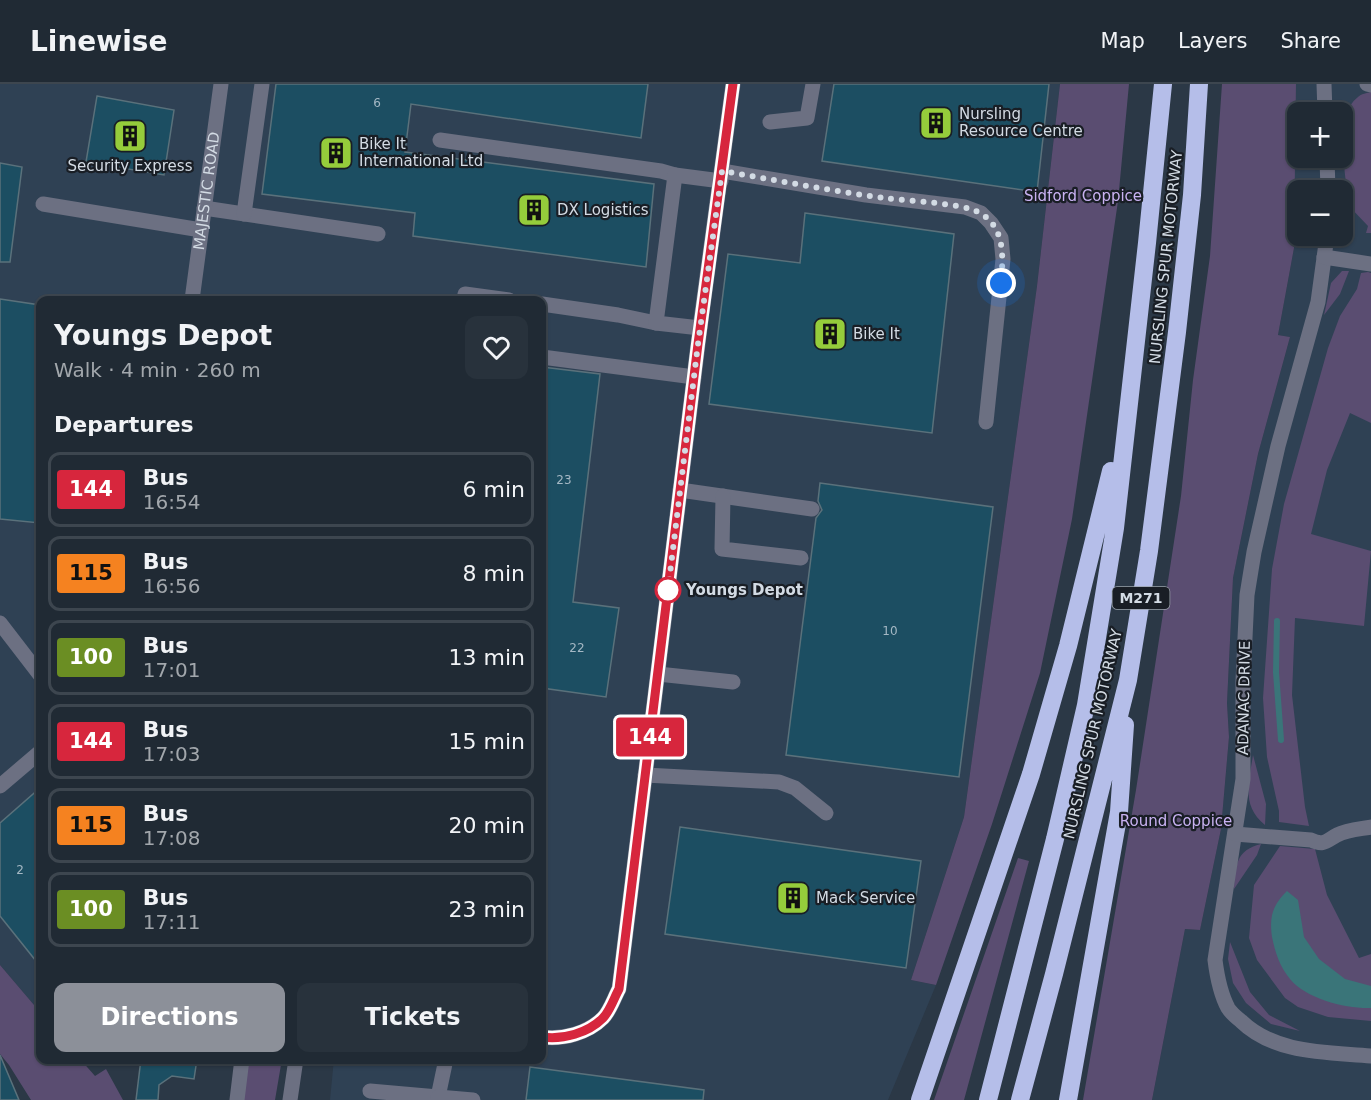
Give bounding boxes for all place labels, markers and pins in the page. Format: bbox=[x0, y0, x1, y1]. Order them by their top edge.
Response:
building icon: Nursling Resource Centre bbox=[918, 105, 954, 141]
place label: Nursling Resource Centre bbox=[959, 105, 1083, 140]
building icon: Security Express bbox=[112, 118, 148, 154]
building icon: Bike It International Ltd bbox=[318, 135, 354, 171]
place label: Bike It International Ltd bbox=[359, 135, 483, 170]
place label: Security Express bbox=[68, 157, 193, 175]
building icon: DX Logistics bbox=[516, 192, 552, 228]
place label: DX Logistics bbox=[557, 201, 649, 219]
building icon: Bike It bbox=[812, 316, 848, 352]
place label: Bike It bbox=[853, 325, 900, 343]
marker: Youngs Depot bbox=[655, 577, 681, 603]
place label: Youngs Depot bbox=[685, 581, 803, 599]
building icon: Mack Service bbox=[775, 880, 811, 916]
place label: Mack Service bbox=[816, 889, 915, 907]

